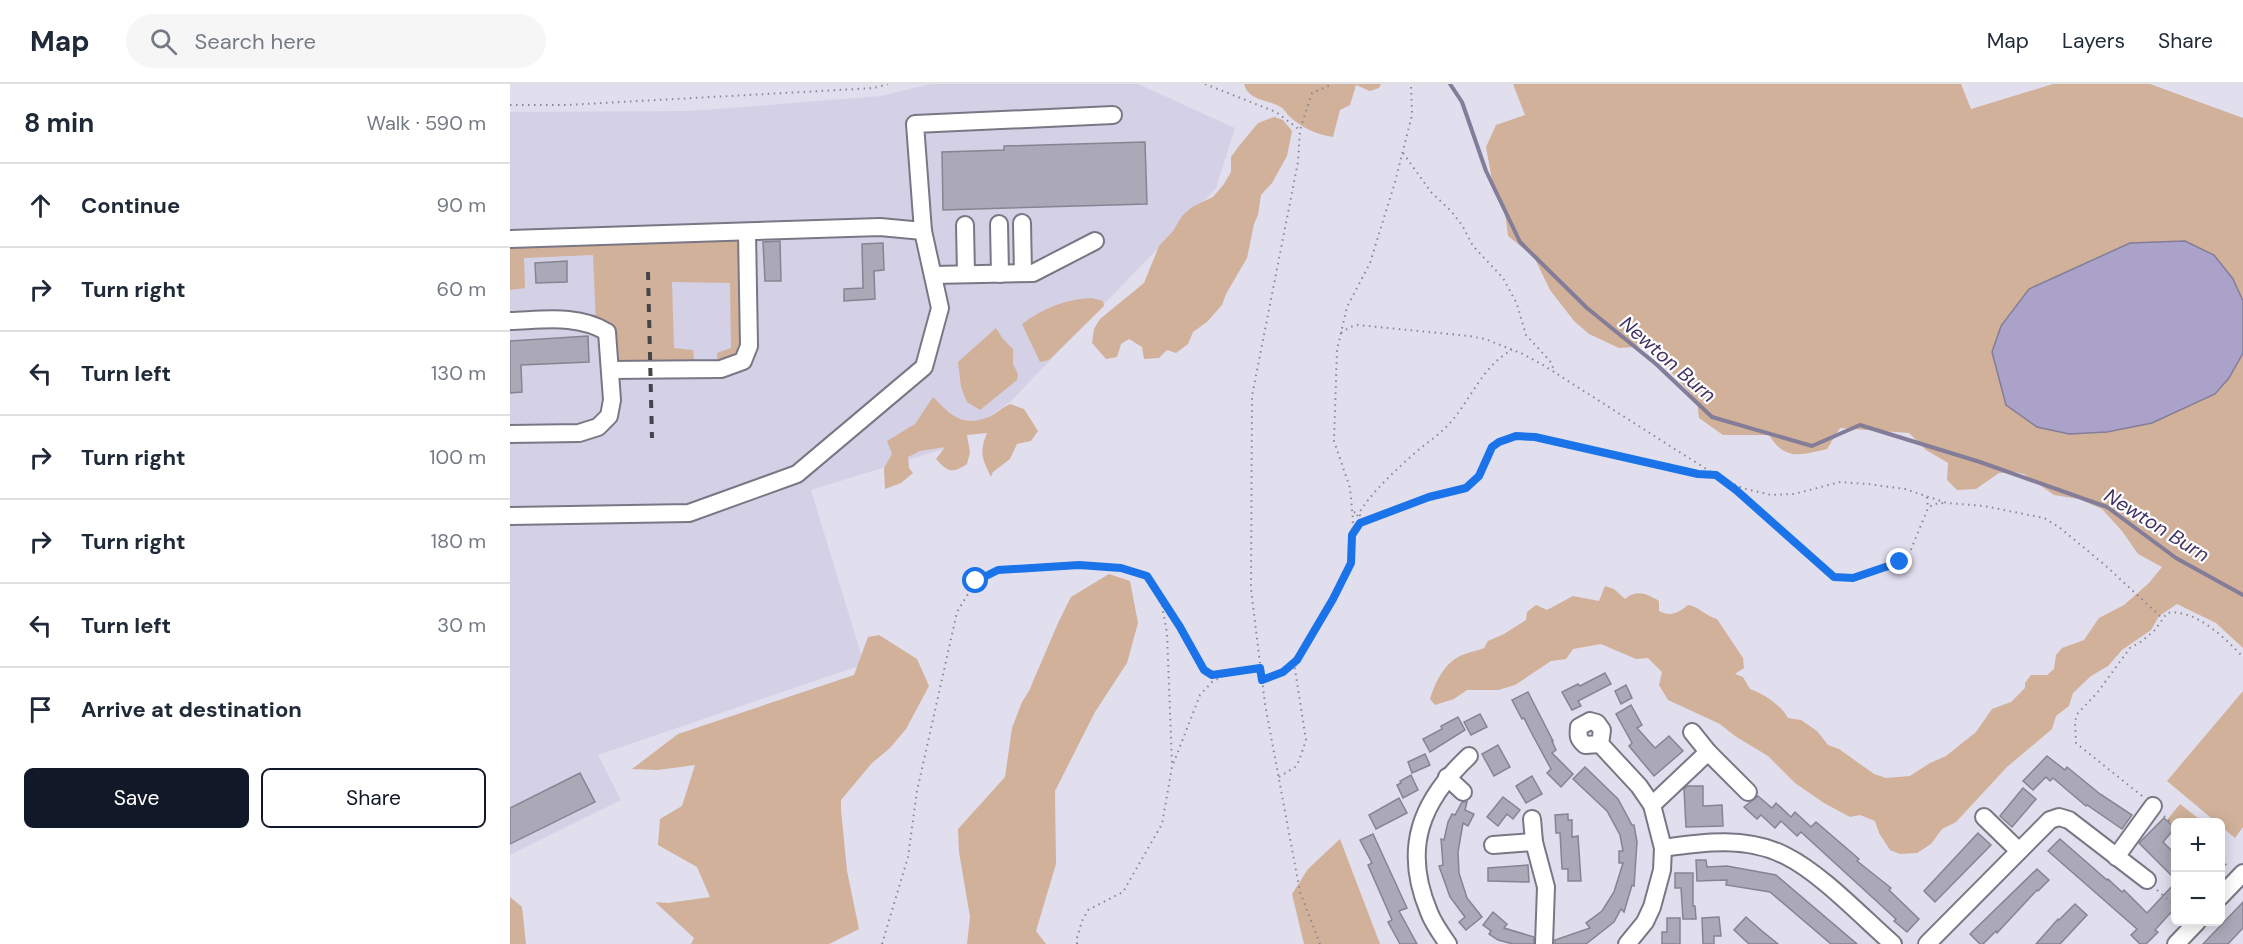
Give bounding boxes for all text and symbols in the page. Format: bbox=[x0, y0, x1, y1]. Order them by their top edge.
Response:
search box bbox=[126, 14, 546, 68]
text: Map bbox=[30, 23, 90, 60]
icon: search bbox=[147, 25, 180, 58]
text: Search here bbox=[195, 27, 316, 56]
text: Map bbox=[1987, 27, 2029, 55]
text: Layers bbox=[2062, 27, 2125, 55]
text: Share bbox=[2158, 27, 2213, 55]
text: 8 min bbox=[24, 106, 94, 140]
text: Walk · 590 m bbox=[367, 110, 486, 136]
icon: ahead bbox=[24, 189, 57, 222]
text: Continue bbox=[81, 191, 180, 220]
text: 90 m bbox=[437, 192, 486, 218]
icon: right bbox=[24, 273, 57, 306]
text: Turn right bbox=[81, 275, 186, 304]
text: 60 m bbox=[437, 276, 486, 302]
water label: Newton Burn bbox=[1615, 310, 1721, 408]
icon: left bbox=[24, 357, 57, 390]
text: Turn left bbox=[81, 359, 171, 388]
text: 130 m bbox=[431, 360, 486, 386]
icon: right bbox=[24, 441, 57, 474]
text: Turn right bbox=[81, 443, 186, 472]
text: 100 m bbox=[429, 444, 486, 470]
water label: Newton Burn bbox=[2100, 482, 2214, 568]
icon: right bbox=[24, 525, 57, 558]
text: Turn right bbox=[81, 527, 186, 556]
text: 180 m bbox=[431, 528, 486, 554]
route end bbox=[1886, 548, 1912, 574]
route start bbox=[962, 567, 988, 593]
icon: left bbox=[24, 609, 57, 642]
text: Turn left bbox=[81, 611, 171, 640]
text: 30 m bbox=[437, 612, 486, 638]
icon: arrive bbox=[24, 693, 57, 726]
text: Arrive at destination bbox=[81, 695, 302, 724]
button: Save bbox=[24, 768, 249, 828]
button: Share bbox=[261, 768, 486, 828]
map controls bbox=[2171, 818, 2225, 926]
button: + bbox=[2171, 818, 2225, 872]
button: − bbox=[2171, 872, 2225, 926]

